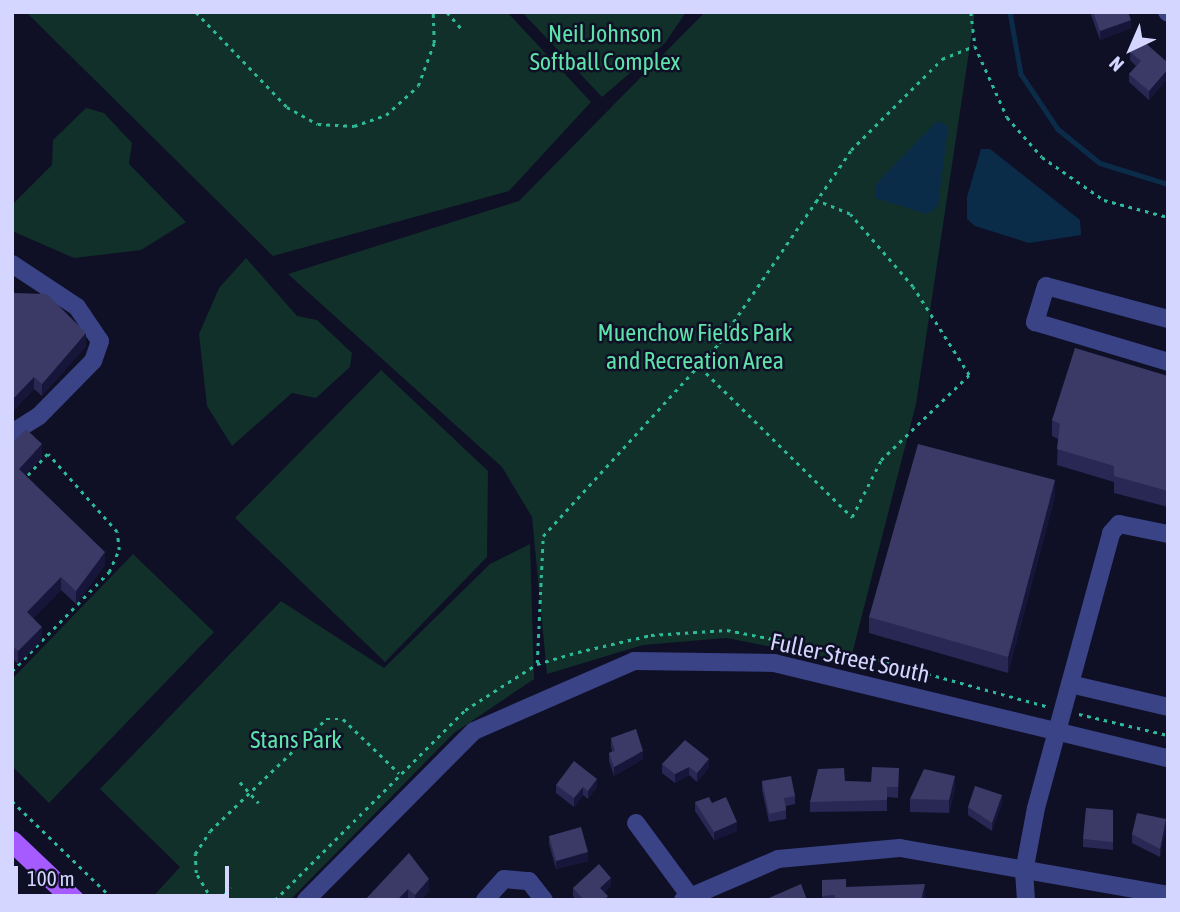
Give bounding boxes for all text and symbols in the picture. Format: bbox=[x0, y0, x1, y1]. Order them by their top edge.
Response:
north arrow bbox=[1096, 14, 1166, 84]
park label: Neil Johnson Softball Complex bbox=[530, 20, 680, 76]
text: N bbox=[1105, 52, 1128, 76]
park label: Muenchow Fields Park and Recreation Area bbox=[598, 319, 792, 375]
street label: Fuller Street South bbox=[768, 627, 932, 689]
park label: Stans Park bbox=[250, 726, 342, 754]
scale bar bbox=[18, 852, 233, 896]
text: 100 m bbox=[27, 866, 75, 890]

